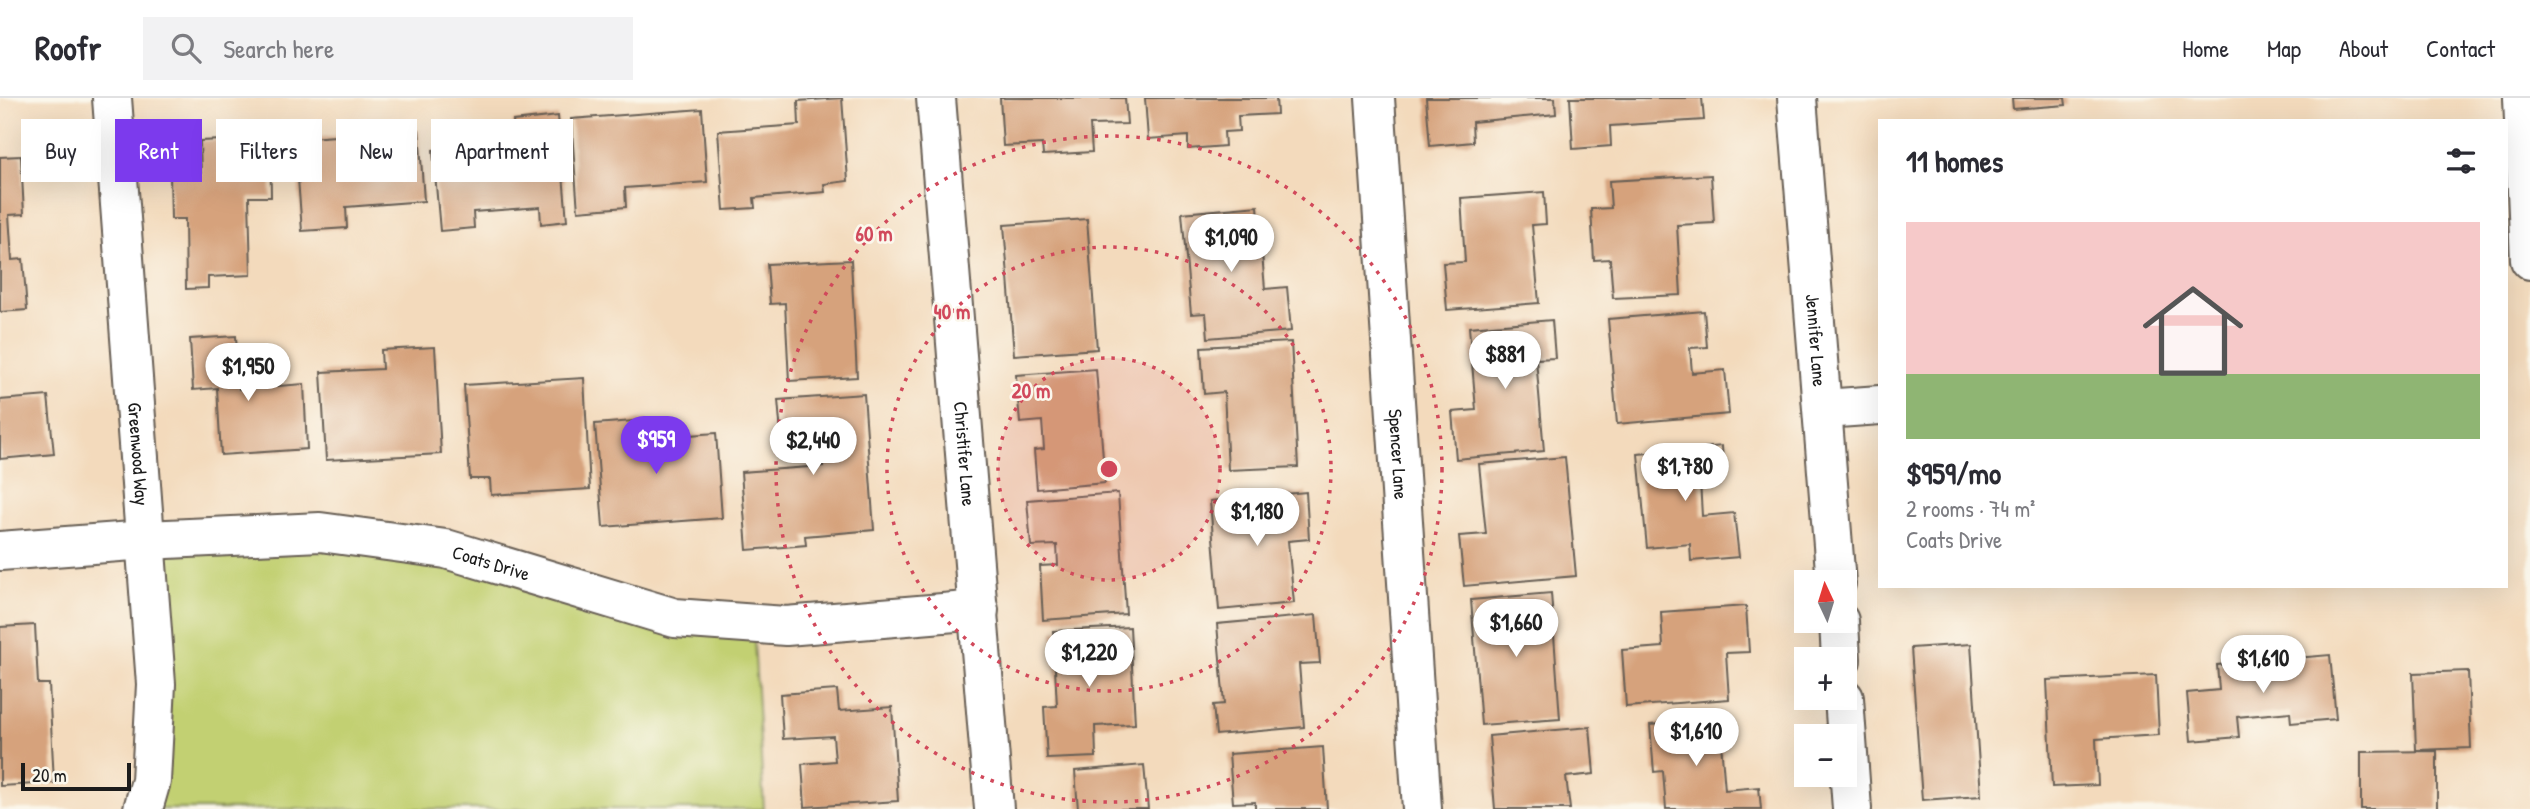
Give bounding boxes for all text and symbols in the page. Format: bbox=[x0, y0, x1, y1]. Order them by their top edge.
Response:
search box bbox=[143, 17, 633, 80]
text: Roofr bbox=[35, 26, 101, 70]
icon: search bbox=[167, 29, 205, 67]
text: Search here bbox=[223, 31, 334, 66]
text: Home bbox=[2182, 32, 2229, 64]
text: Map bbox=[2267, 32, 2301, 64]
text: About bbox=[2339, 32, 2388, 64]
text: Contact bbox=[2426, 32, 2495, 64]
chip: Buy bbox=[21, 119, 101, 182]
chip: Rent bbox=[115, 119, 202, 182]
chip: Filters bbox=[216, 119, 322, 182]
chip: New bbox=[336, 119, 417, 182]
chip: Apartment bbox=[431, 119, 573, 182]
text: 11 homes bbox=[1906, 141, 2003, 181]
icon: filters bbox=[2442, 142, 2480, 180]
pin: $1,090 bbox=[1174, 214, 1288, 274]
text: 60 m bbox=[856, 219, 892, 248]
text: $1,090 bbox=[1204, 221, 1258, 252]
icon: home bbox=[2130, 268, 2256, 394]
street label: Jennifer Lane bbox=[1800, 293, 1833, 388]
text: 40 m bbox=[934, 297, 970, 326]
pin: $881 bbox=[1464, 331, 1546, 391]
text: $881 bbox=[1485, 338, 1525, 369]
pin: $1,950 bbox=[191, 344, 305, 403]
text: $1,950 bbox=[221, 350, 275, 381]
text: 20 m bbox=[1012, 376, 1050, 405]
street label: Christifer Lane bbox=[948, 400, 982, 508]
street label: Greenwood Way bbox=[122, 401, 156, 506]
street label: Spencer Lane bbox=[1383, 408, 1415, 501]
pin: $959 bbox=[615, 416, 697, 476]
pin: $2,440 bbox=[756, 418, 870, 477]
text: $959 bbox=[637, 423, 675, 454]
text: $2,440 bbox=[786, 424, 840, 455]
pin: $1,780 bbox=[1628, 444, 1742, 503]
text: $1,780 bbox=[1657, 450, 1713, 481]
text: $959/mo bbox=[1906, 453, 2001, 493]
centre of rings bbox=[1097, 457, 1121, 481]
pin: $1,180 bbox=[1200, 489, 1314, 548]
text: 2 rooms · 74 m² bbox=[1906, 493, 2035, 524]
text: $1,180 bbox=[1230, 495, 1284, 526]
text: Coats Drive bbox=[1906, 524, 2002, 555]
street label: Coats Drive bbox=[449, 539, 534, 587]
north arrow bbox=[1794, 570, 1857, 634]
map controls bbox=[1794, 570, 1857, 787]
pin: $1,660 bbox=[1459, 600, 1573, 659]
text: $1,660 bbox=[1489, 606, 1543, 637]
pin: $1,220 bbox=[1032, 630, 1146, 689]
text: $1,220 bbox=[1061, 636, 1117, 667]
pin: $1,610 bbox=[2206, 636, 2320, 695]
text: $1,610 bbox=[2237, 642, 2289, 673]
button: + bbox=[1794, 647, 1857, 710]
pin: $1,610 bbox=[1639, 708, 1753, 768]
text: $1,610 bbox=[1670, 715, 1722, 746]
button: − bbox=[1794, 724, 1857, 787]
scale bar bbox=[21, 760, 131, 792]
text: 20 m bbox=[32, 762, 67, 788]

